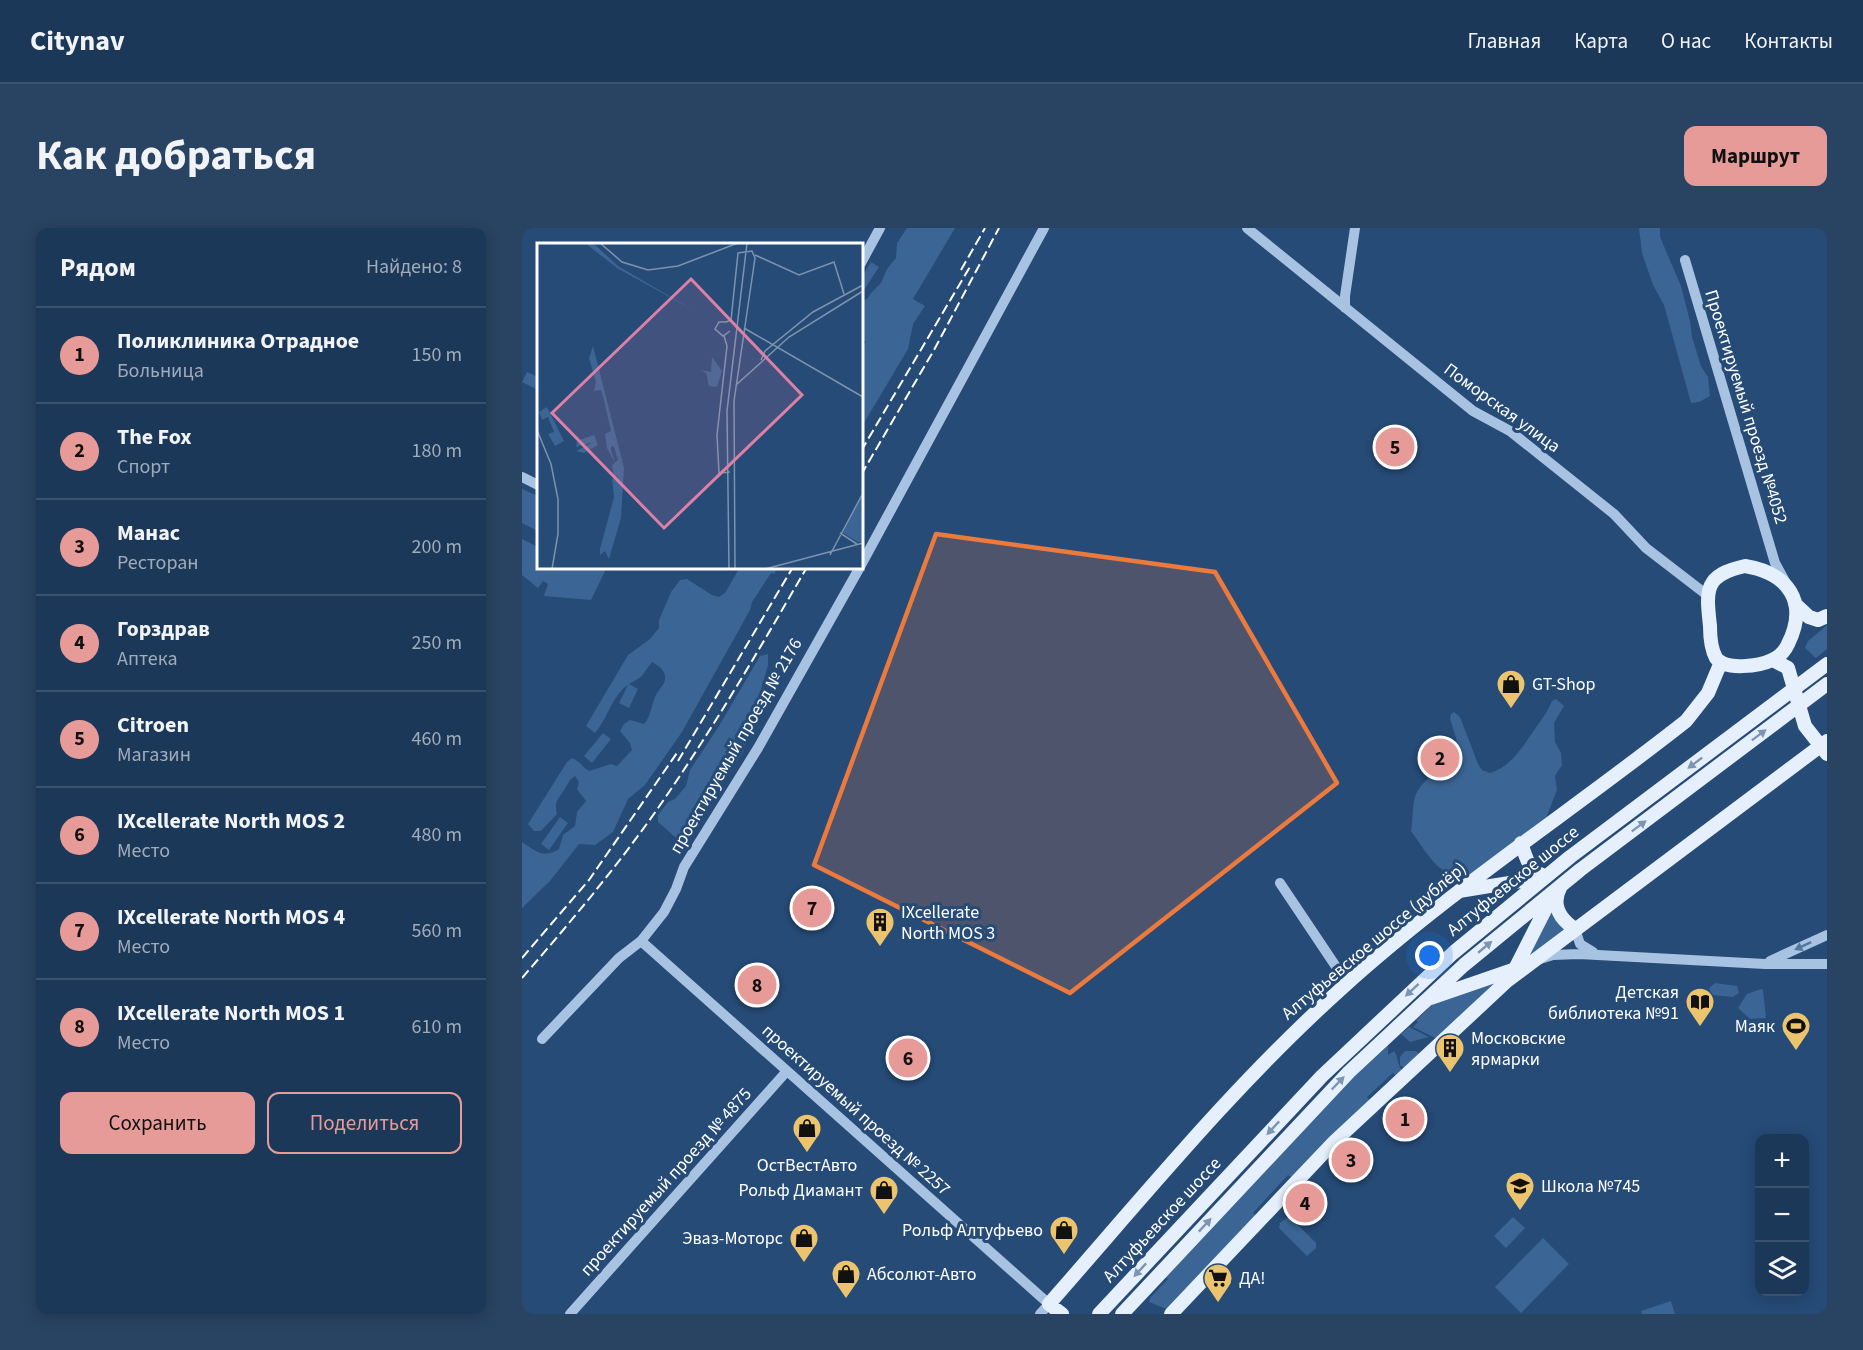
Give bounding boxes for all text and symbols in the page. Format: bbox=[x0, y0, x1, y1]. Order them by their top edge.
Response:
text: Citynav bbox=[30, 21, 125, 61]
text: Главная bbox=[1468, 26, 1541, 56]
text: Карта bbox=[1574, 26, 1628, 56]
text: О нас bbox=[1661, 26, 1711, 56]
text: Контакты bbox=[1744, 26, 1833, 56]
text: Как добраться bbox=[36, 126, 316, 186]
button: Маршрут bbox=[1684, 126, 1827, 186]
inset map bbox=[537, 243, 862, 568]
text: Рядом bbox=[60, 249, 136, 286]
text: Найдено: 8 bbox=[366, 253, 462, 281]
street label: Проектируемый проезд №4052 bbox=[1698, 287, 1794, 527]
text: Поликлиника Отрадное bbox=[117, 325, 359, 357]
text: 1 bbox=[74, 341, 85, 369]
text: 150 m bbox=[412, 341, 462, 369]
text: Больница bbox=[117, 357, 204, 385]
street label: Поморская улица bbox=[1439, 357, 1565, 459]
text: The Fox bbox=[117, 421, 192, 453]
pin: 5 bbox=[1376, 424, 1414, 470]
text: 2 bbox=[74, 437, 85, 465]
text: 180 m bbox=[412, 437, 462, 465]
text: Спорт bbox=[117, 453, 170, 481]
text: Манас bbox=[117, 517, 180, 549]
text: 3 bbox=[74, 533, 85, 561]
text: 200 m bbox=[412, 533, 462, 561]
text: Ресторан bbox=[117, 549, 199, 577]
text: Горздрав bbox=[117, 613, 210, 645]
text: 4 bbox=[74, 629, 85, 657]
text: 250 m bbox=[412, 629, 462, 657]
street label: проектируемый проезд № 2176 bbox=[664, 633, 808, 859]
text: Аптека bbox=[117, 645, 178, 673]
shop icon: GT-Shop bbox=[1495, 668, 1527, 710]
place label: GT-Shop bbox=[1532, 672, 1596, 697]
text: Citroen bbox=[117, 709, 189, 741]
text: 5 bbox=[74, 725, 85, 753]
text: 460 m bbox=[412, 725, 462, 753]
one-way arrow bbox=[1751, 730, 1766, 742]
pin: 2 bbox=[1420, 736, 1460, 780]
text: Магазин bbox=[117, 741, 191, 769]
one-way arrow bbox=[1687, 757, 1703, 769]
text: IXcellerate North MOS 2 bbox=[117, 805, 345, 837]
street label: Алтуфьевское шоссе bbox=[1442, 820, 1584, 942]
one-way arrow bbox=[1630, 820, 1646, 832]
text: 6 bbox=[74, 821, 85, 849]
text: 480 m bbox=[412, 821, 462, 849]
text: Место bbox=[117, 837, 170, 865]
street label: Алтуфьевское шоссе (дублёр) bbox=[1276, 856, 1472, 1026]
pin: 7 bbox=[792, 886, 832, 930]
place label: IXcellerate North MOS 3 bbox=[901, 900, 995, 946]
text: IXcellerate North MOS 4 bbox=[117, 901, 345, 933]
building icon: IXcellerate North MOS 3 bbox=[864, 906, 896, 948]
text: 7 bbox=[74, 917, 85, 945]
text: 560 m bbox=[412, 917, 462, 945]
text: Место bbox=[117, 933, 170, 961]
your location bbox=[1415, 941, 1444, 970]
one-way arrow bbox=[1478, 941, 1493, 953]
one-way arrow bbox=[1794, 942, 1811, 951]
pin: 8 bbox=[738, 962, 776, 1008]
place label: Детская библиотека №91 bbox=[1548, 980, 1679, 1026]
one-way arrow bbox=[1404, 983, 1419, 997]
library icon: Детская библиотека №91 bbox=[1684, 986, 1716, 1028]
text: IXcellerate North MOS 1 bbox=[117, 997, 345, 1029]
sports icon: Маяк bbox=[1780, 1010, 1812, 1052]
text: 8 bbox=[74, 1013, 85, 1041]
text: 610 m bbox=[412, 1013, 462, 1041]
place label: Маяк bbox=[1735, 1014, 1775, 1039]
street label: проектируемый проезд № 2257 bbox=[756, 1019, 956, 1202]
place label: Московские ярмарки bbox=[1471, 1026, 1566, 1072]
text: Место bbox=[117, 1029, 170, 1057]
building icon: Московские ярмарки bbox=[1434, 1032, 1466, 1074]
pin: 6 bbox=[888, 1036, 928, 1080]
one-way arrow bbox=[1331, 1076, 1345, 1090]
street label: проектируемый проезд № 4875 bbox=[575, 1082, 758, 1282]
button: Сохранить bbox=[60, 1092, 255, 1154]
button: Поделиться bbox=[267, 1092, 462, 1154]
pin: 1 bbox=[1386, 1096, 1424, 1142]
shop icon: ОстВестАвто bbox=[791, 1112, 823, 1154]
one-way arrow bbox=[1267, 1120, 1281, 1134]
map controls bbox=[1755, 1134, 1809, 1296]
button: + bbox=[1755, 1134, 1809, 1188]
pin: 3 bbox=[1332, 1138, 1370, 1182]
street label: Алтуфьевское шоссе bbox=[1097, 1152, 1227, 1288]
place label: ОстВестАвто bbox=[757, 1153, 857, 1178]
school or university icon: Школа №745 bbox=[1504, 1170, 1536, 1212]
shop icon: Рольф Диамант bbox=[868, 1174, 900, 1216]
place label: Школа №745 bbox=[1541, 1174, 1640, 1199]
place label: Рольф Диамант bbox=[739, 1178, 863, 1203]
pin: 4 bbox=[1286, 1180, 1324, 1226]
button: − bbox=[1755, 1188, 1809, 1242]
shop icon: Рольф Алтуфьево bbox=[1048, 1214, 1080, 1256]
place label: Рольф Алтуфьево bbox=[902, 1218, 1043, 1243]
one-way arrow bbox=[1198, 1218, 1212, 1233]
shop icon: Эваз-Моторс bbox=[788, 1222, 820, 1264]
place label: Эваз-Моторс bbox=[682, 1226, 783, 1251]
button: layers bbox=[1755, 1242, 1809, 1296]
shop icon: Абсолют-Авто bbox=[830, 1258, 862, 1300]
place label: Абсолют-Авто bbox=[867, 1262, 976, 1287]
one-way arrow bbox=[1134, 1262, 1147, 1277]
supermarket icon: ДА! bbox=[1202, 1262, 1234, 1304]
place label: ДА! bbox=[1239, 1266, 1265, 1291]

